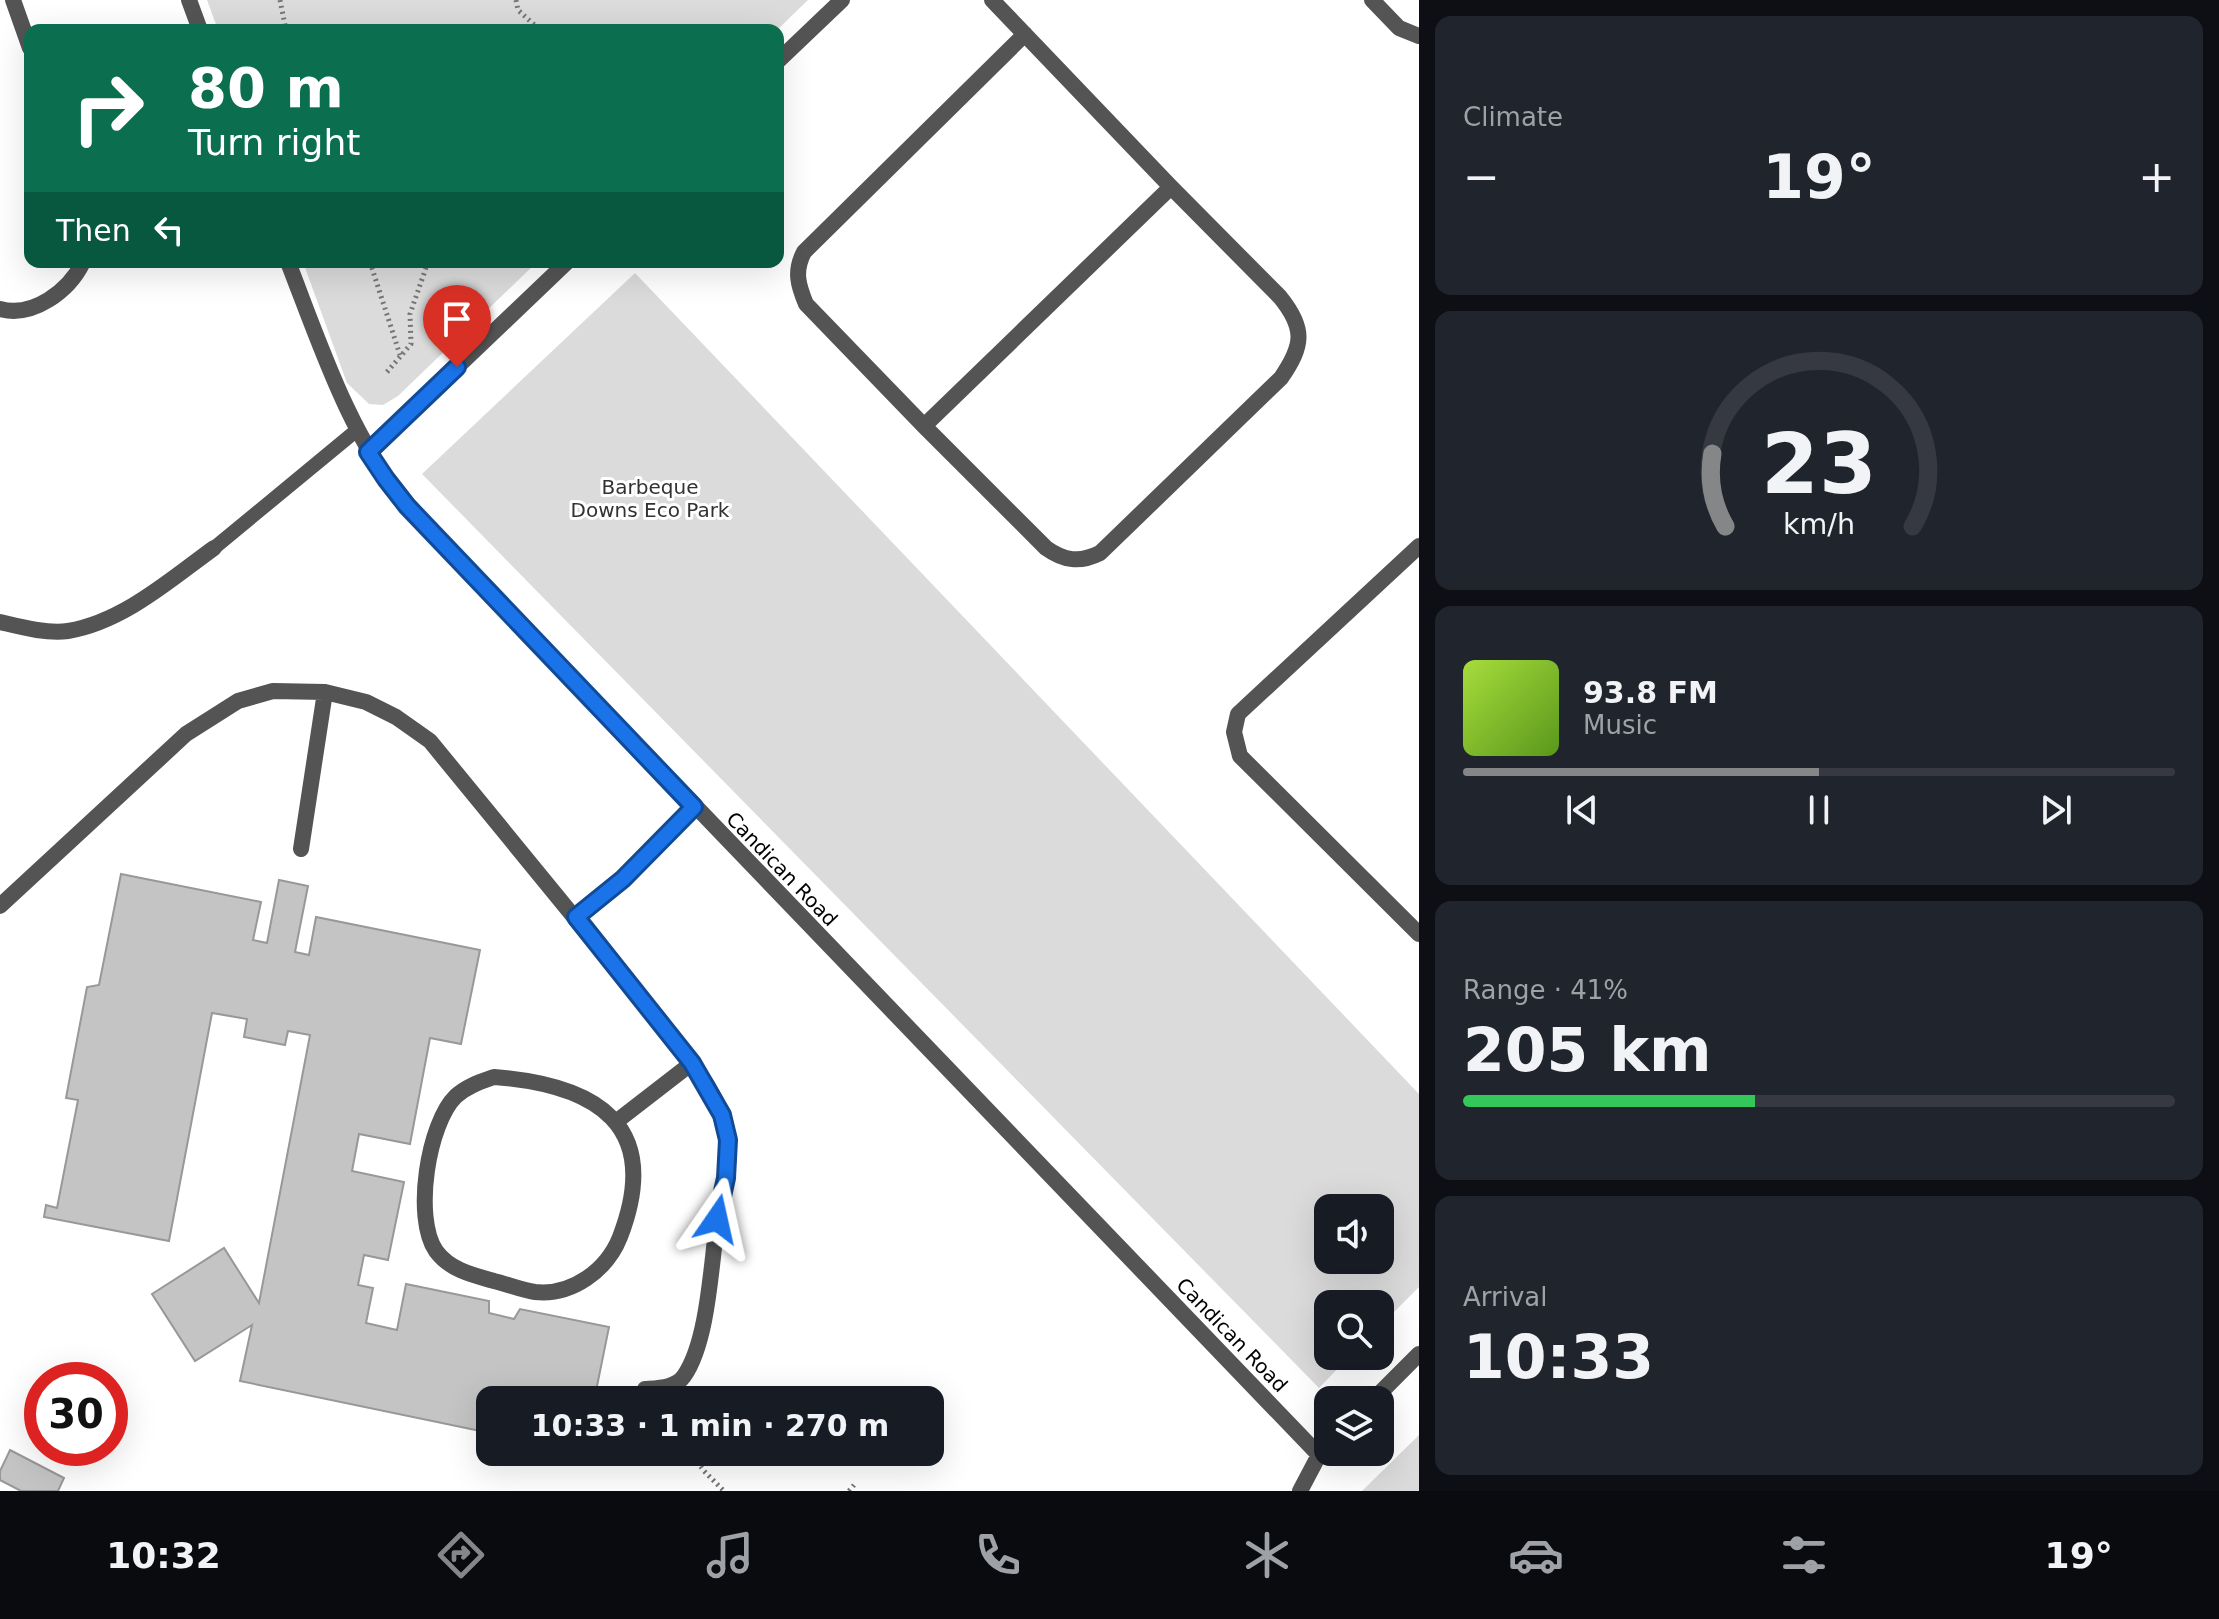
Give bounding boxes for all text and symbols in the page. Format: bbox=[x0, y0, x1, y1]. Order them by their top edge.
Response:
text: 80 m bbox=[188, 55, 344, 120]
icon: right bbox=[56, 56, 160, 160]
text: Climate bbox=[1463, 102, 1563, 132]
text: Turn right bbox=[188, 122, 360, 163]
text: 19° bbox=[1762, 142, 1876, 212]
text: − bbox=[1463, 151, 1500, 202]
text: + bbox=[2138, 151, 2175, 202]
icon: left bbox=[147, 208, 191, 252]
text: Then bbox=[56, 213, 131, 248]
pin bbox=[423, 285, 491, 367]
icon: arrive bbox=[435, 297, 479, 341]
text: 23 bbox=[1761, 415, 1877, 512]
park label: Barbeque Downs Eco Park bbox=[571, 475, 730, 522]
text: km/h bbox=[1783, 507, 1855, 541]
text: 93.8 FM bbox=[1583, 675, 1718, 710]
text: Music bbox=[1583, 710, 1657, 740]
icon: previous bbox=[1560, 788, 1604, 832]
icon: pause bbox=[1797, 788, 1841, 832]
icon: next bbox=[2034, 788, 2078, 832]
street label: Candican Road bbox=[721, 807, 843, 931]
text: Range · 41% bbox=[1463, 975, 1628, 1005]
text: 205 km bbox=[1463, 1015, 1712, 1085]
position arrow bbox=[675, 1177, 759, 1261]
map controls bbox=[1314, 1194, 1394, 1466]
button: sound bbox=[1314, 1194, 1394, 1274]
street label: Candican Road bbox=[1171, 1273, 1293, 1397]
text: Arrival bbox=[1463, 1282, 1547, 1312]
button: search bbox=[1314, 1290, 1394, 1370]
text: 10:33 bbox=[1463, 1322, 1654, 1392]
speed limit sign: 30 bbox=[24, 1362, 128, 1466]
button: layers bbox=[1314, 1386, 1394, 1466]
text: 10:33 · 1 min · 270 m bbox=[531, 1408, 889, 1443]
icon: directions bbox=[433, 1527, 489, 1583]
icon: music bbox=[702, 1527, 758, 1583]
icon: phone bbox=[970, 1527, 1026, 1583]
icon: climate bbox=[1239, 1527, 1295, 1583]
icon: car bbox=[1508, 1527, 1564, 1583]
icon: filters bbox=[1776, 1527, 1832, 1583]
text: 10:32 bbox=[106, 1535, 221, 1576]
text: 19° bbox=[2045, 1535, 2113, 1576]

